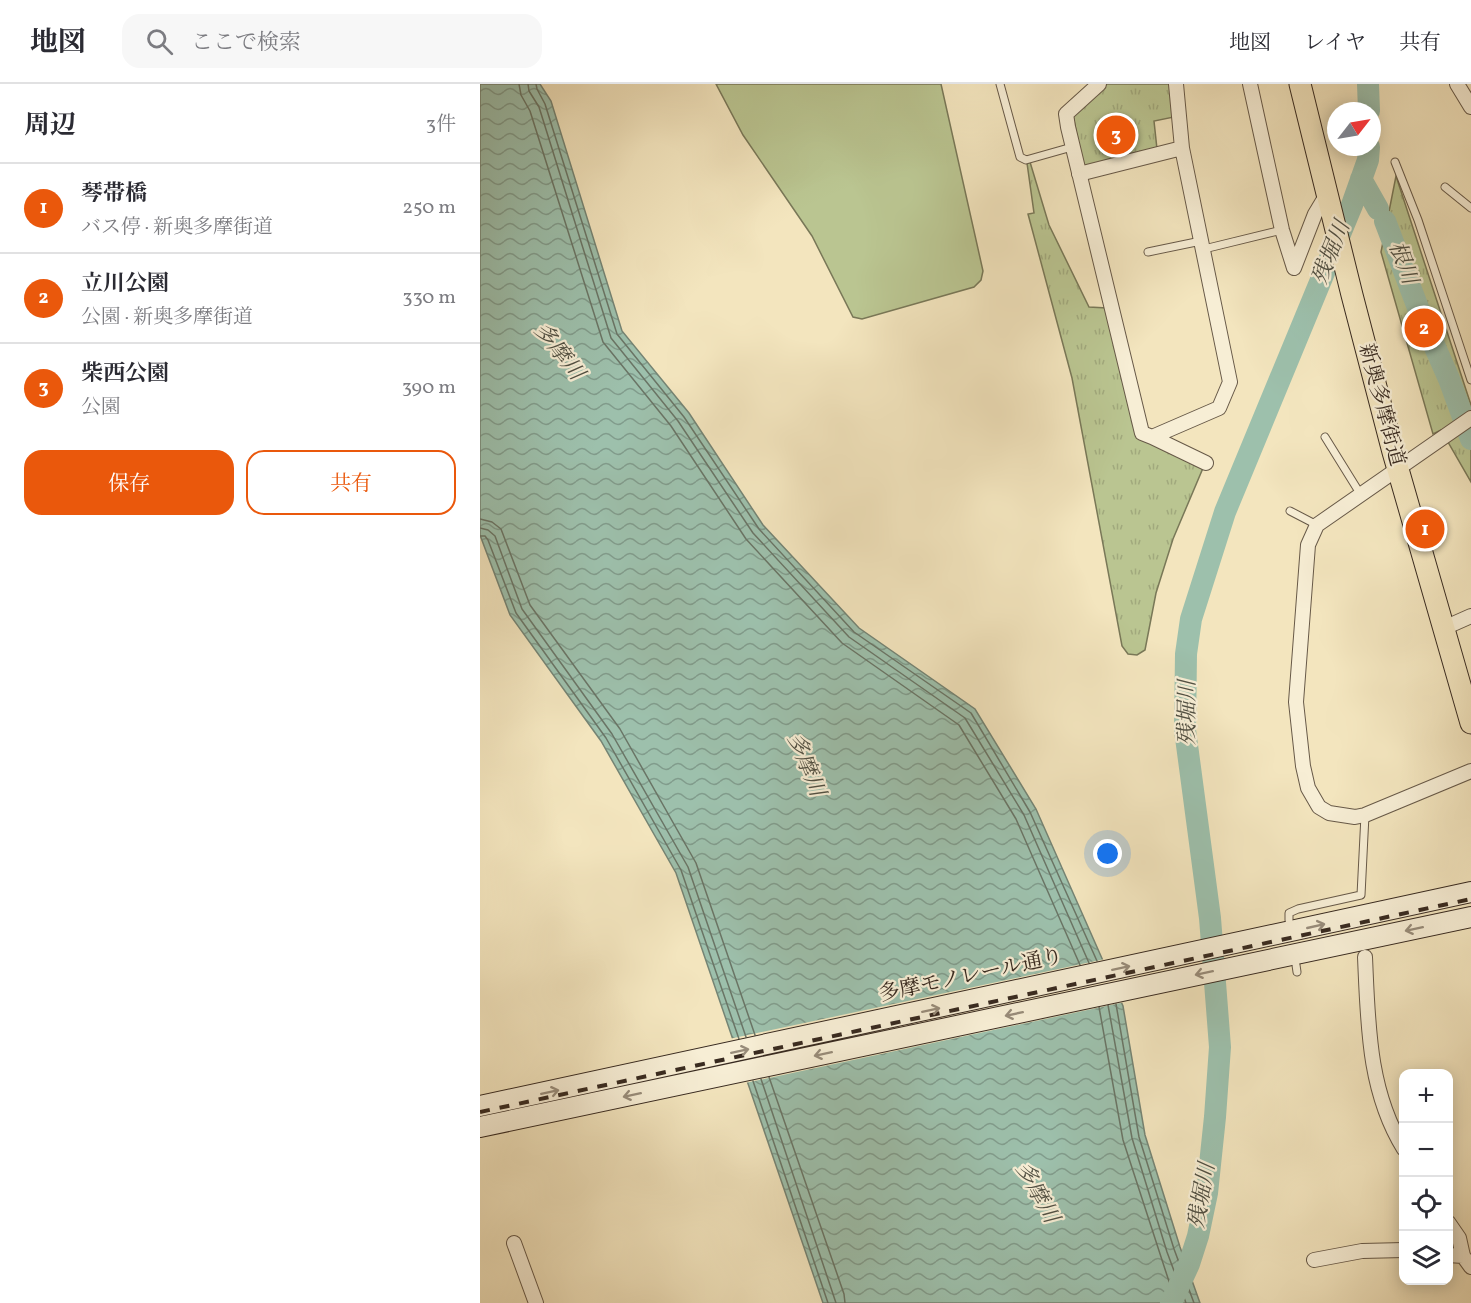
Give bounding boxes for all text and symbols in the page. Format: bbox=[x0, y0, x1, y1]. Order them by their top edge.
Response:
search box bbox=[122, 14, 542, 68]
text: 地図 bbox=[30, 24, 86, 63]
icon: search bbox=[143, 25, 176, 58]
text: ここで検索 bbox=[191, 28, 301, 59]
text: 地図 bbox=[1229, 29, 1271, 58]
text: レイヤ bbox=[1304, 29, 1366, 58]
text: 共有 bbox=[1399, 29, 1441, 58]
north arrow bbox=[1327, 102, 1381, 156]
text: 周辺 bbox=[24, 108, 76, 144]
text: 3件 bbox=[426, 111, 456, 139]
pin: 3 bbox=[1096, 112, 1136, 158]
text: 琴帯橋 bbox=[81, 179, 147, 210]
text: 1 bbox=[39, 194, 48, 222]
text: 250 m bbox=[402, 194, 456, 222]
text: バス停 · 新奥多摩街道 bbox=[81, 214, 273, 242]
water label: 残堀川 bbox=[1305, 215, 1359, 289]
water label: 根川 bbox=[1380, 237, 1425, 291]
text: 立川公園 bbox=[81, 269, 169, 300]
text: 2 bbox=[38, 284, 49, 312]
text: 330 m bbox=[402, 284, 456, 312]
text: 公園 · 新奥多摩街道 bbox=[81, 304, 253, 332]
pin: 2 bbox=[1404, 306, 1444, 350]
water label: 多摩川 bbox=[525, 316, 592, 389]
street label: 新奥多摩街道 bbox=[1351, 340, 1411, 470]
text: 柴西公園 bbox=[81, 359, 169, 390]
text: 3 bbox=[38, 374, 49, 402]
text: 390 m bbox=[402, 374, 456, 402]
text: 公園 bbox=[81, 394, 121, 422]
button: 保存 bbox=[24, 450, 234, 515]
button: 共有 bbox=[246, 450, 456, 515]
pin: 1 bbox=[1406, 506, 1444, 552]
water label: 残堀川 bbox=[1173, 678, 1204, 746]
water label: 多摩川 bbox=[778, 729, 832, 803]
your location bbox=[1093, 839, 1122, 868]
one-way arrow bbox=[1306, 920, 1325, 931]
one-way arrow bbox=[1404, 924, 1424, 935]
street label: 多摩モノレール通り bbox=[876, 942, 1066, 1010]
one-way arrow bbox=[1112, 962, 1131, 974]
one-way arrow bbox=[1195, 968, 1215, 979]
one-way arrow bbox=[921, 1003, 940, 1015]
one-way arrow bbox=[1004, 1008, 1023, 1020]
one-way arrow bbox=[730, 1044, 749, 1056]
one-way arrow bbox=[814, 1049, 833, 1061]
map controls bbox=[1399, 1069, 1453, 1285]
button: + bbox=[1399, 1069, 1453, 1123]
one-way arrow bbox=[540, 1085, 559, 1097]
one-way arrow bbox=[623, 1090, 642, 1101]
button: − bbox=[1399, 1123, 1453, 1177]
water label: 多摩川 bbox=[1006, 1157, 1067, 1231]
water label: 残堀川 bbox=[1182, 1159, 1224, 1231]
button: locate bbox=[1399, 1177, 1453, 1231]
button: layers bbox=[1399, 1231, 1453, 1285]

